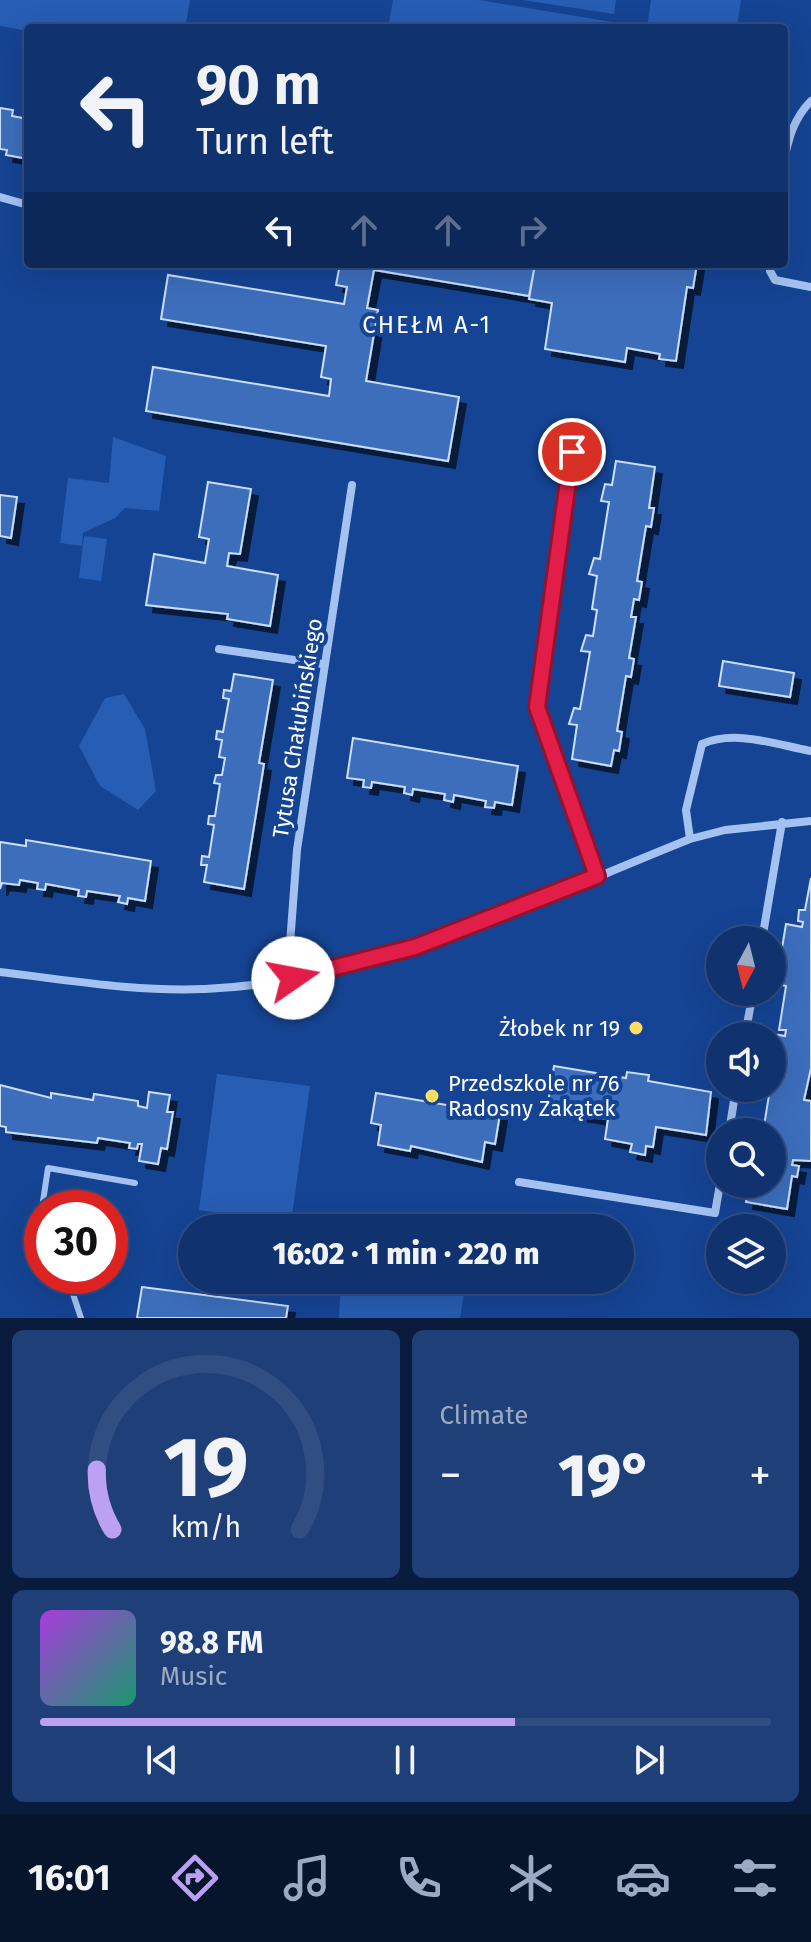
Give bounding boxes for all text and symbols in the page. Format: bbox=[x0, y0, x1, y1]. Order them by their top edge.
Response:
text: 90 m bbox=[196, 52, 321, 119]
icon: left bbox=[64, 56, 168, 160]
text: Turn left bbox=[196, 120, 334, 164]
icon: left bbox=[258, 208, 302, 252]
icon: ahead bbox=[342, 208, 386, 252]
icon: ahead bbox=[426, 208, 470, 252]
icon: right bbox=[510, 208, 554, 252]
district label: CHEŁM A-1 bbox=[362, 311, 492, 339]
pin bbox=[538, 418, 606, 486]
icon: arrive bbox=[550, 430, 594, 474]
street label: Tytusa Chałubińskiego bbox=[267, 616, 328, 840]
north arrow bbox=[706, 926, 786, 1006]
map controls bbox=[706, 926, 786, 1294]
position arrow bbox=[251, 936, 335, 1020]
place label: Żłobek nr 19 bbox=[499, 1015, 620, 1042]
marker: Żłobek nr 19 bbox=[627, 1019, 645, 1037]
button: sound bbox=[706, 1022, 786, 1102]
place label: Przedszkole nr 76 Radosny Zakątek bbox=[448, 1070, 619, 1122]
marker: Przedszkole nr 76 Radosny Zakątek bbox=[423, 1087, 441, 1105]
button: search bbox=[706, 1118, 786, 1198]
speed limit sign: 30 bbox=[24, 1190, 128, 1294]
button: layers bbox=[706, 1214, 786, 1294]
text: 16:02 · 1 min · 220 m bbox=[273, 1236, 539, 1272]
text: Climate bbox=[440, 1400, 528, 1431]
text: 19 bbox=[163, 1418, 248, 1518]
text: 19° bbox=[558, 1440, 652, 1512]
text: − bbox=[440, 1449, 462, 1502]
text: + bbox=[749, 1449, 771, 1502]
text: km/h bbox=[170, 1510, 241, 1545]
text: 98.8 FM bbox=[160, 1625, 263, 1661]
text: Music bbox=[160, 1661, 227, 1692]
icon: previous bbox=[140, 1738, 184, 1782]
icon: pause bbox=[383, 1738, 427, 1782]
icon: next bbox=[627, 1738, 671, 1782]
icon: directions bbox=[167, 1850, 223, 1906]
icon: music bbox=[279, 1850, 335, 1906]
icon: phone bbox=[391, 1850, 447, 1906]
icon: climate bbox=[503, 1850, 559, 1906]
icon: car bbox=[615, 1850, 671, 1906]
icon: filters bbox=[727, 1850, 783, 1906]
text: 16:01 bbox=[28, 1856, 111, 1900]

